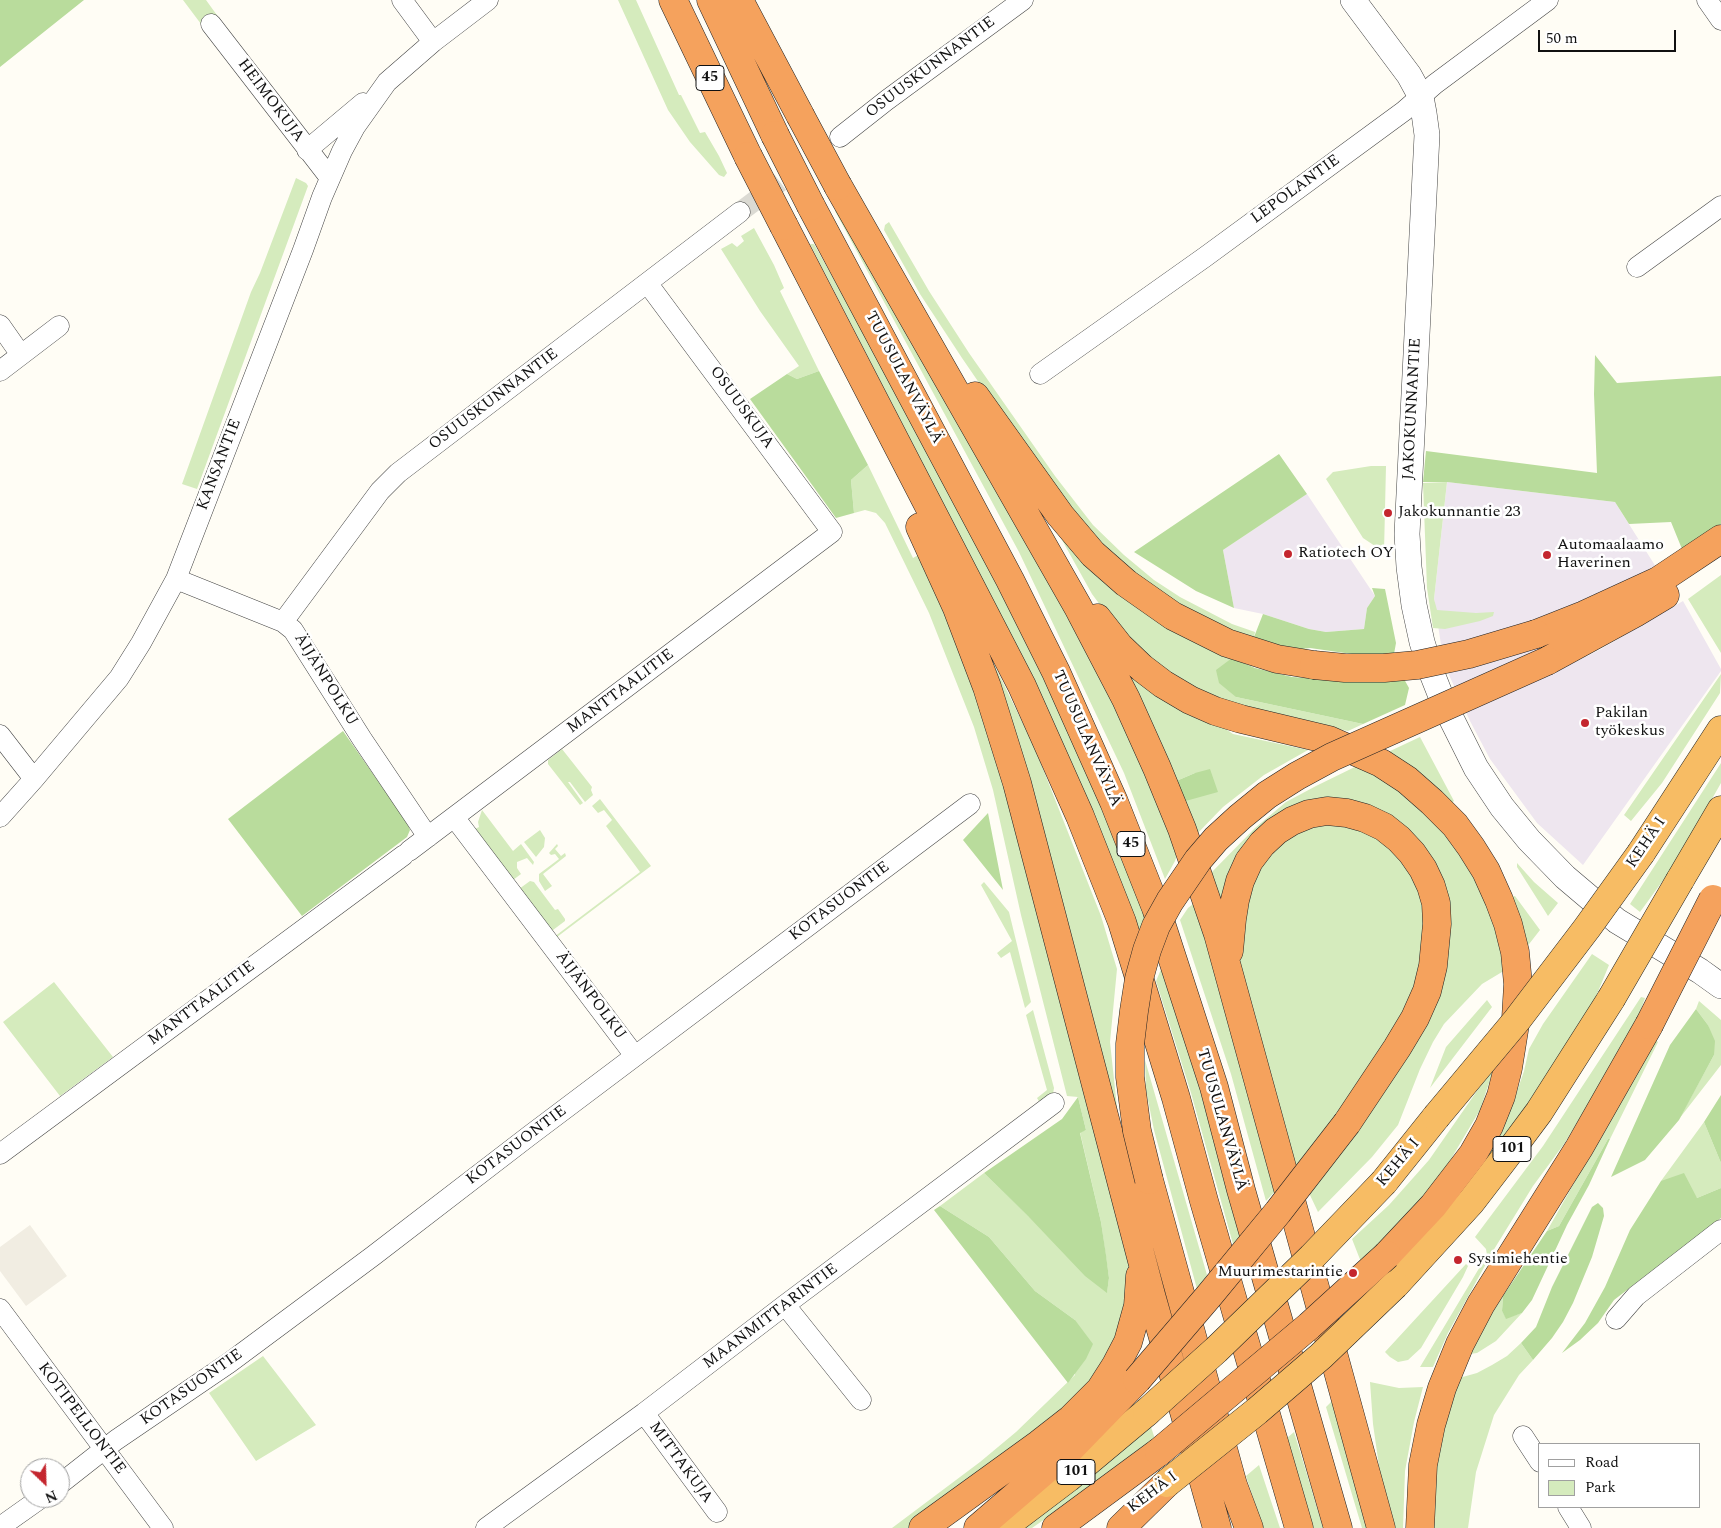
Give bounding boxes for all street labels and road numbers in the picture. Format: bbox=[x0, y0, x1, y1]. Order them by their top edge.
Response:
street label: OSUUSKUNNANTIE bbox=[863, 13, 999, 123]
street label: HEIMOKUJA bbox=[232, 56, 308, 146]
road number: 45 bbox=[696, 66, 724, 90]
street label: LEPOLANTIE bbox=[1248, 151, 1344, 229]
street label: TUUSULANVÄYLÄ bbox=[860, 309, 946, 447]
street label: JAKOKUNNANTIE bbox=[1400, 337, 1426, 481]
street label: OSUUSKUNNANTIE bbox=[426, 345, 562, 455]
street label: OSUUSKUJA bbox=[705, 363, 777, 453]
street label: KANSANTIE bbox=[194, 417, 246, 513]
street label: ÄIJÄNPOLKU bbox=[289, 630, 361, 730]
street label: MANTTAALITIE bbox=[564, 646, 678, 738]
street label: TUUSULANVÄYLÄ bbox=[1047, 668, 1125, 810]
street label: KEHÄ I bbox=[1623, 814, 1671, 872]
road number: 45 bbox=[1117, 832, 1145, 856]
street label: KOTASUONTIE bbox=[786, 858, 894, 946]
street label: ÄIJÄNPOLKU bbox=[551, 948, 629, 1044]
street label: MANTTAALITIE bbox=[145, 958, 259, 1050]
street label: TUUSULANVÄYLÄ bbox=[1192, 1047, 1250, 1193]
street label: KOTASUONTIE bbox=[463, 1102, 571, 1190]
street label: KEHÄ I bbox=[1373, 1135, 1425, 1191]
road number: 101 bbox=[1493, 1136, 1531, 1162]
street label: MAANMITTARINTIE bbox=[700, 1260, 842, 1374]
street label: KOTASUONTIE bbox=[137, 1346, 247, 1430]
street label: KOTIPELLONTIE bbox=[33, 1359, 129, 1479]
street label: MITTAKUJA bbox=[644, 1418, 716, 1508]
road number: 101 bbox=[1057, 1460, 1095, 1484]
street label: KEHÄ I bbox=[1124, 1468, 1182, 1518]

